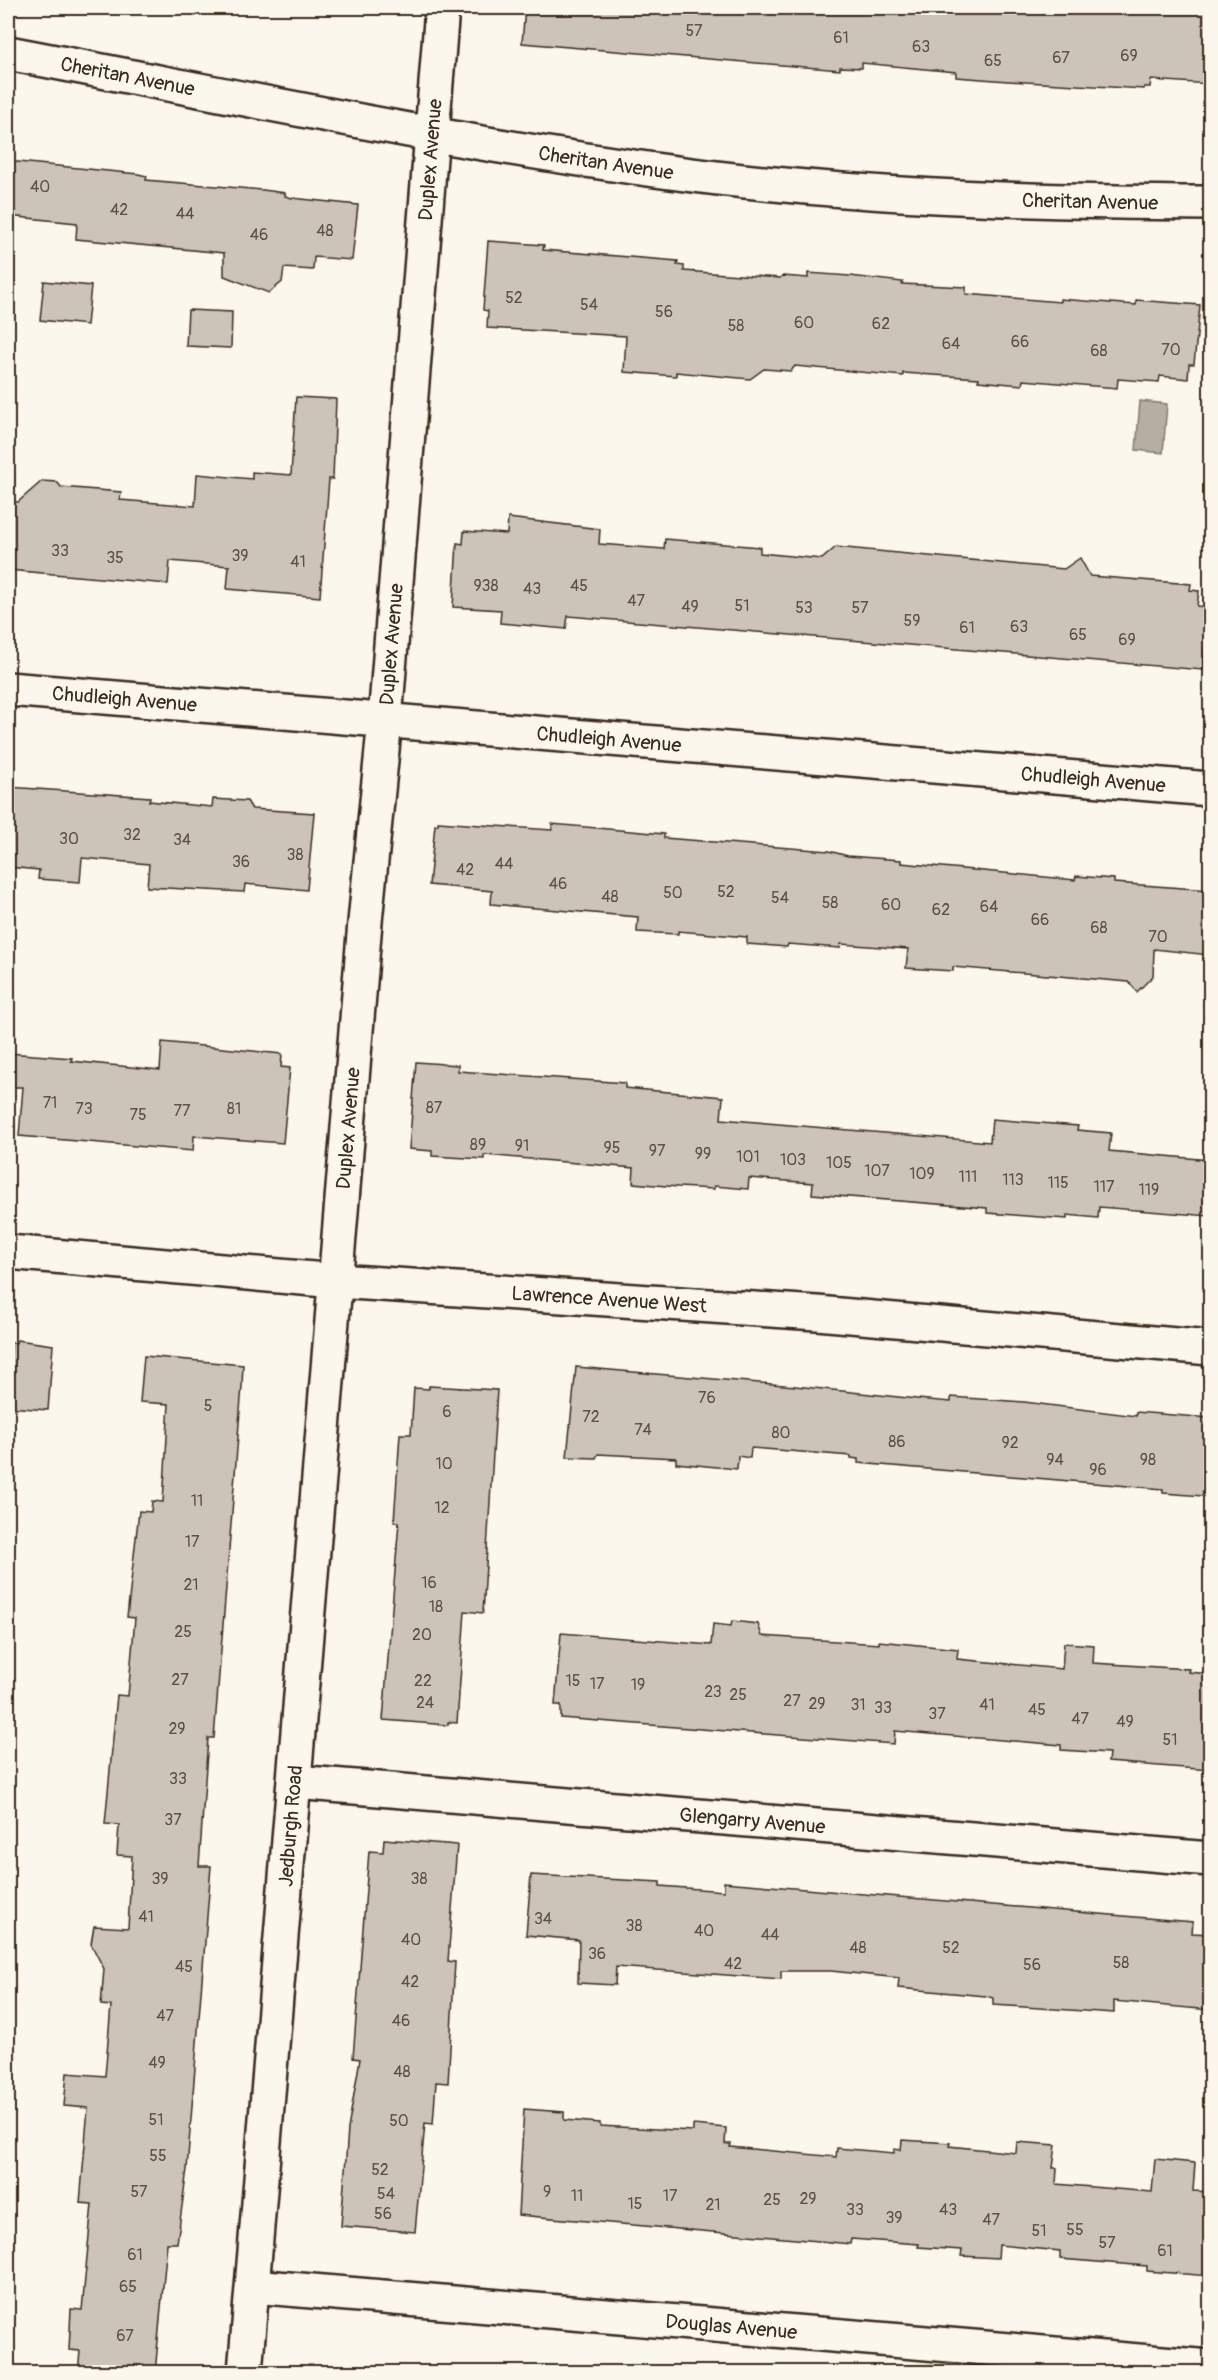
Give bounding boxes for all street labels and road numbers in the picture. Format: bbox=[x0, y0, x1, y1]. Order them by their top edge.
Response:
street label: Cheritan Avenue bbox=[58, 51, 197, 102]
street label: Duplex Avenue bbox=[413, 98, 448, 222]
street label: Cheritan Avenue bbox=[537, 141, 675, 185]
street label: Cheritan Avenue bbox=[1022, 188, 1158, 216]
street label: Duplex Avenue bbox=[374, 582, 409, 706]
street label: Chudleigh Avenue bbox=[51, 681, 198, 718]
street label: Chudleigh Avenue bbox=[535, 721, 682, 758]
street label: Chudleigh Avenue bbox=[1020, 761, 1167, 798]
street label: Duplex Avenue bbox=[331, 1066, 366, 1190]
street label: Lawrence Avenue West bbox=[511, 1281, 709, 1319]
street label: Jedburgh Road bbox=[273, 1764, 308, 1888]
street label: Glengarry Avenue bbox=[678, 1802, 827, 1840]
street label: Douglas Avenue bbox=[664, 2309, 798, 2345]

